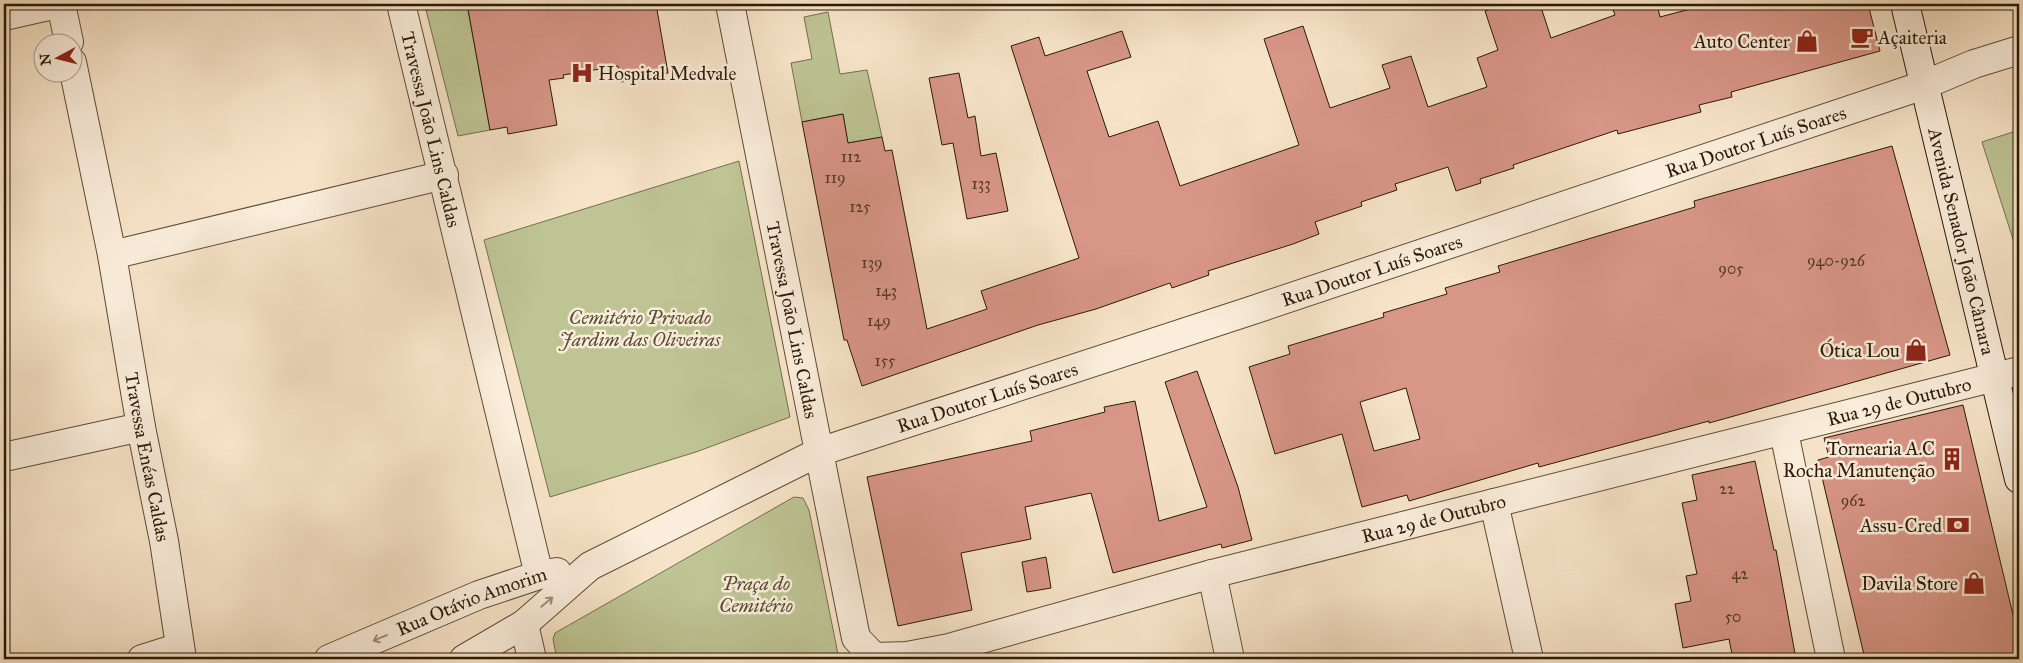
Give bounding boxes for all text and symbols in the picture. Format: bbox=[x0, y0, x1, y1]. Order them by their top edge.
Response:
cafe icon: Açaiteria bbox=[1849, 24, 1875, 50]
place label: Açaiteria bbox=[1877, 26, 1948, 49]
shop icon: Auto Center bbox=[1794, 28, 1820, 54]
street label: Travessa João Lins Caldas bbox=[397, 29, 466, 230]
place label: Auto Center bbox=[1693, 30, 1791, 53]
north arrow bbox=[32, 32, 82, 82]
text: N bbox=[36, 52, 55, 66]
hospital icon: Hospital Medvale bbox=[569, 60, 595, 86]
place label: Hospital Medvale bbox=[598, 62, 736, 85]
street label: Rua Doutor Luís Soares bbox=[1662, 100, 1849, 182]
street label: Avenida Senador João Câmara bbox=[1923, 125, 2000, 358]
house number: 112 bbox=[841, 147, 861, 166]
house number: 119 bbox=[824, 168, 846, 187]
house number: 133 bbox=[971, 174, 991, 193]
house number: 125 bbox=[849, 197, 871, 216]
street label: Travessa João Lins Caldas bbox=[762, 219, 824, 420]
street label: Rua Doutor Luís Soares bbox=[1278, 229, 1465, 311]
house number: 940-926 bbox=[1807, 251, 1866, 270]
house number: 139 bbox=[861, 253, 883, 272]
house number: 905 bbox=[1718, 259, 1744, 278]
house number: 143 bbox=[875, 281, 897, 300]
park label: Cemitério Privado Jardim das Oliveiras bbox=[559, 306, 721, 351]
house number: 149 bbox=[867, 311, 891, 330]
shop icon: Ótica Lou bbox=[1903, 337, 1929, 363]
place label: Ótica Lou bbox=[1820, 338, 1900, 362]
house number: 155 bbox=[874, 351, 896, 370]
street label: Rua Doutor Luís Soares bbox=[894, 357, 1081, 437]
street label: Travessa Enéas Caldas bbox=[120, 370, 175, 543]
street label: Rua 29 de Outubro bbox=[1824, 372, 1974, 430]
place label: Tornearia A.C Rocha Manutenção bbox=[1783, 437, 1935, 482]
building icon: Tornearia A.C Rocha Manutenção bbox=[1939, 446, 1965, 472]
house number: 22 bbox=[1719, 479, 1735, 498]
street label: Rua 29 de Outubro bbox=[1359, 489, 1508, 547]
house number: 962 bbox=[1841, 491, 1865, 510]
bank icon: Assu-Cred bbox=[1945, 512, 1971, 538]
place label: Assu-Cred bbox=[1859, 514, 1942, 537]
street label: Rua Otávio Amorim bbox=[393, 562, 550, 640]
house number: 42 bbox=[1732, 564, 1749, 583]
shop icon: Davila Store bbox=[1961, 570, 1987, 596]
park label: Praça do Cemitério bbox=[719, 572, 793, 617]
place label: Davila Store bbox=[1861, 572, 1958, 595]
one-way arrow bbox=[541, 597, 554, 608]
house number: 50 bbox=[1725, 607, 1741, 626]
one-way arrow bbox=[373, 634, 388, 644]

